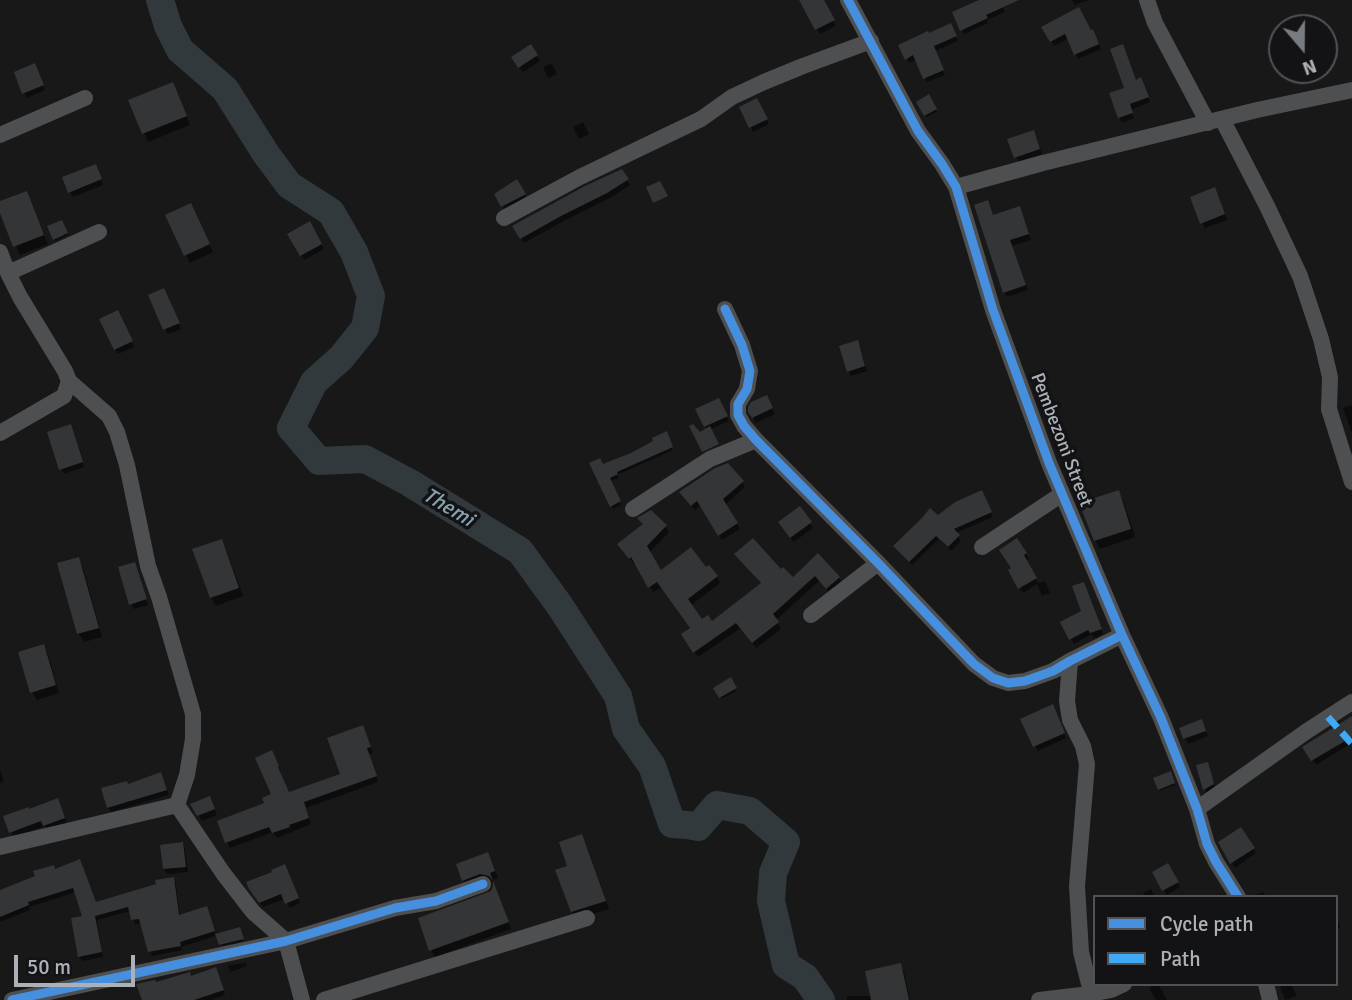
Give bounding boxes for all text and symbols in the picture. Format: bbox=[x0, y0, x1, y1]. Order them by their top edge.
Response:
north arrow bbox=[1268, 14, 1338, 84]
text: N bbox=[1299, 53, 1320, 80]
street label: Pembezoni Street bbox=[1025, 370, 1097, 510]
water label: Themi bbox=[418, 483, 478, 533]
legend bbox=[1093, 895, 1338, 986]
text: Cycle path bbox=[1160, 911, 1254, 937]
scale bar bbox=[18, 940, 138, 984]
text: Path bbox=[1160, 946, 1201, 972]
text: 50 m bbox=[27, 954, 71, 980]

